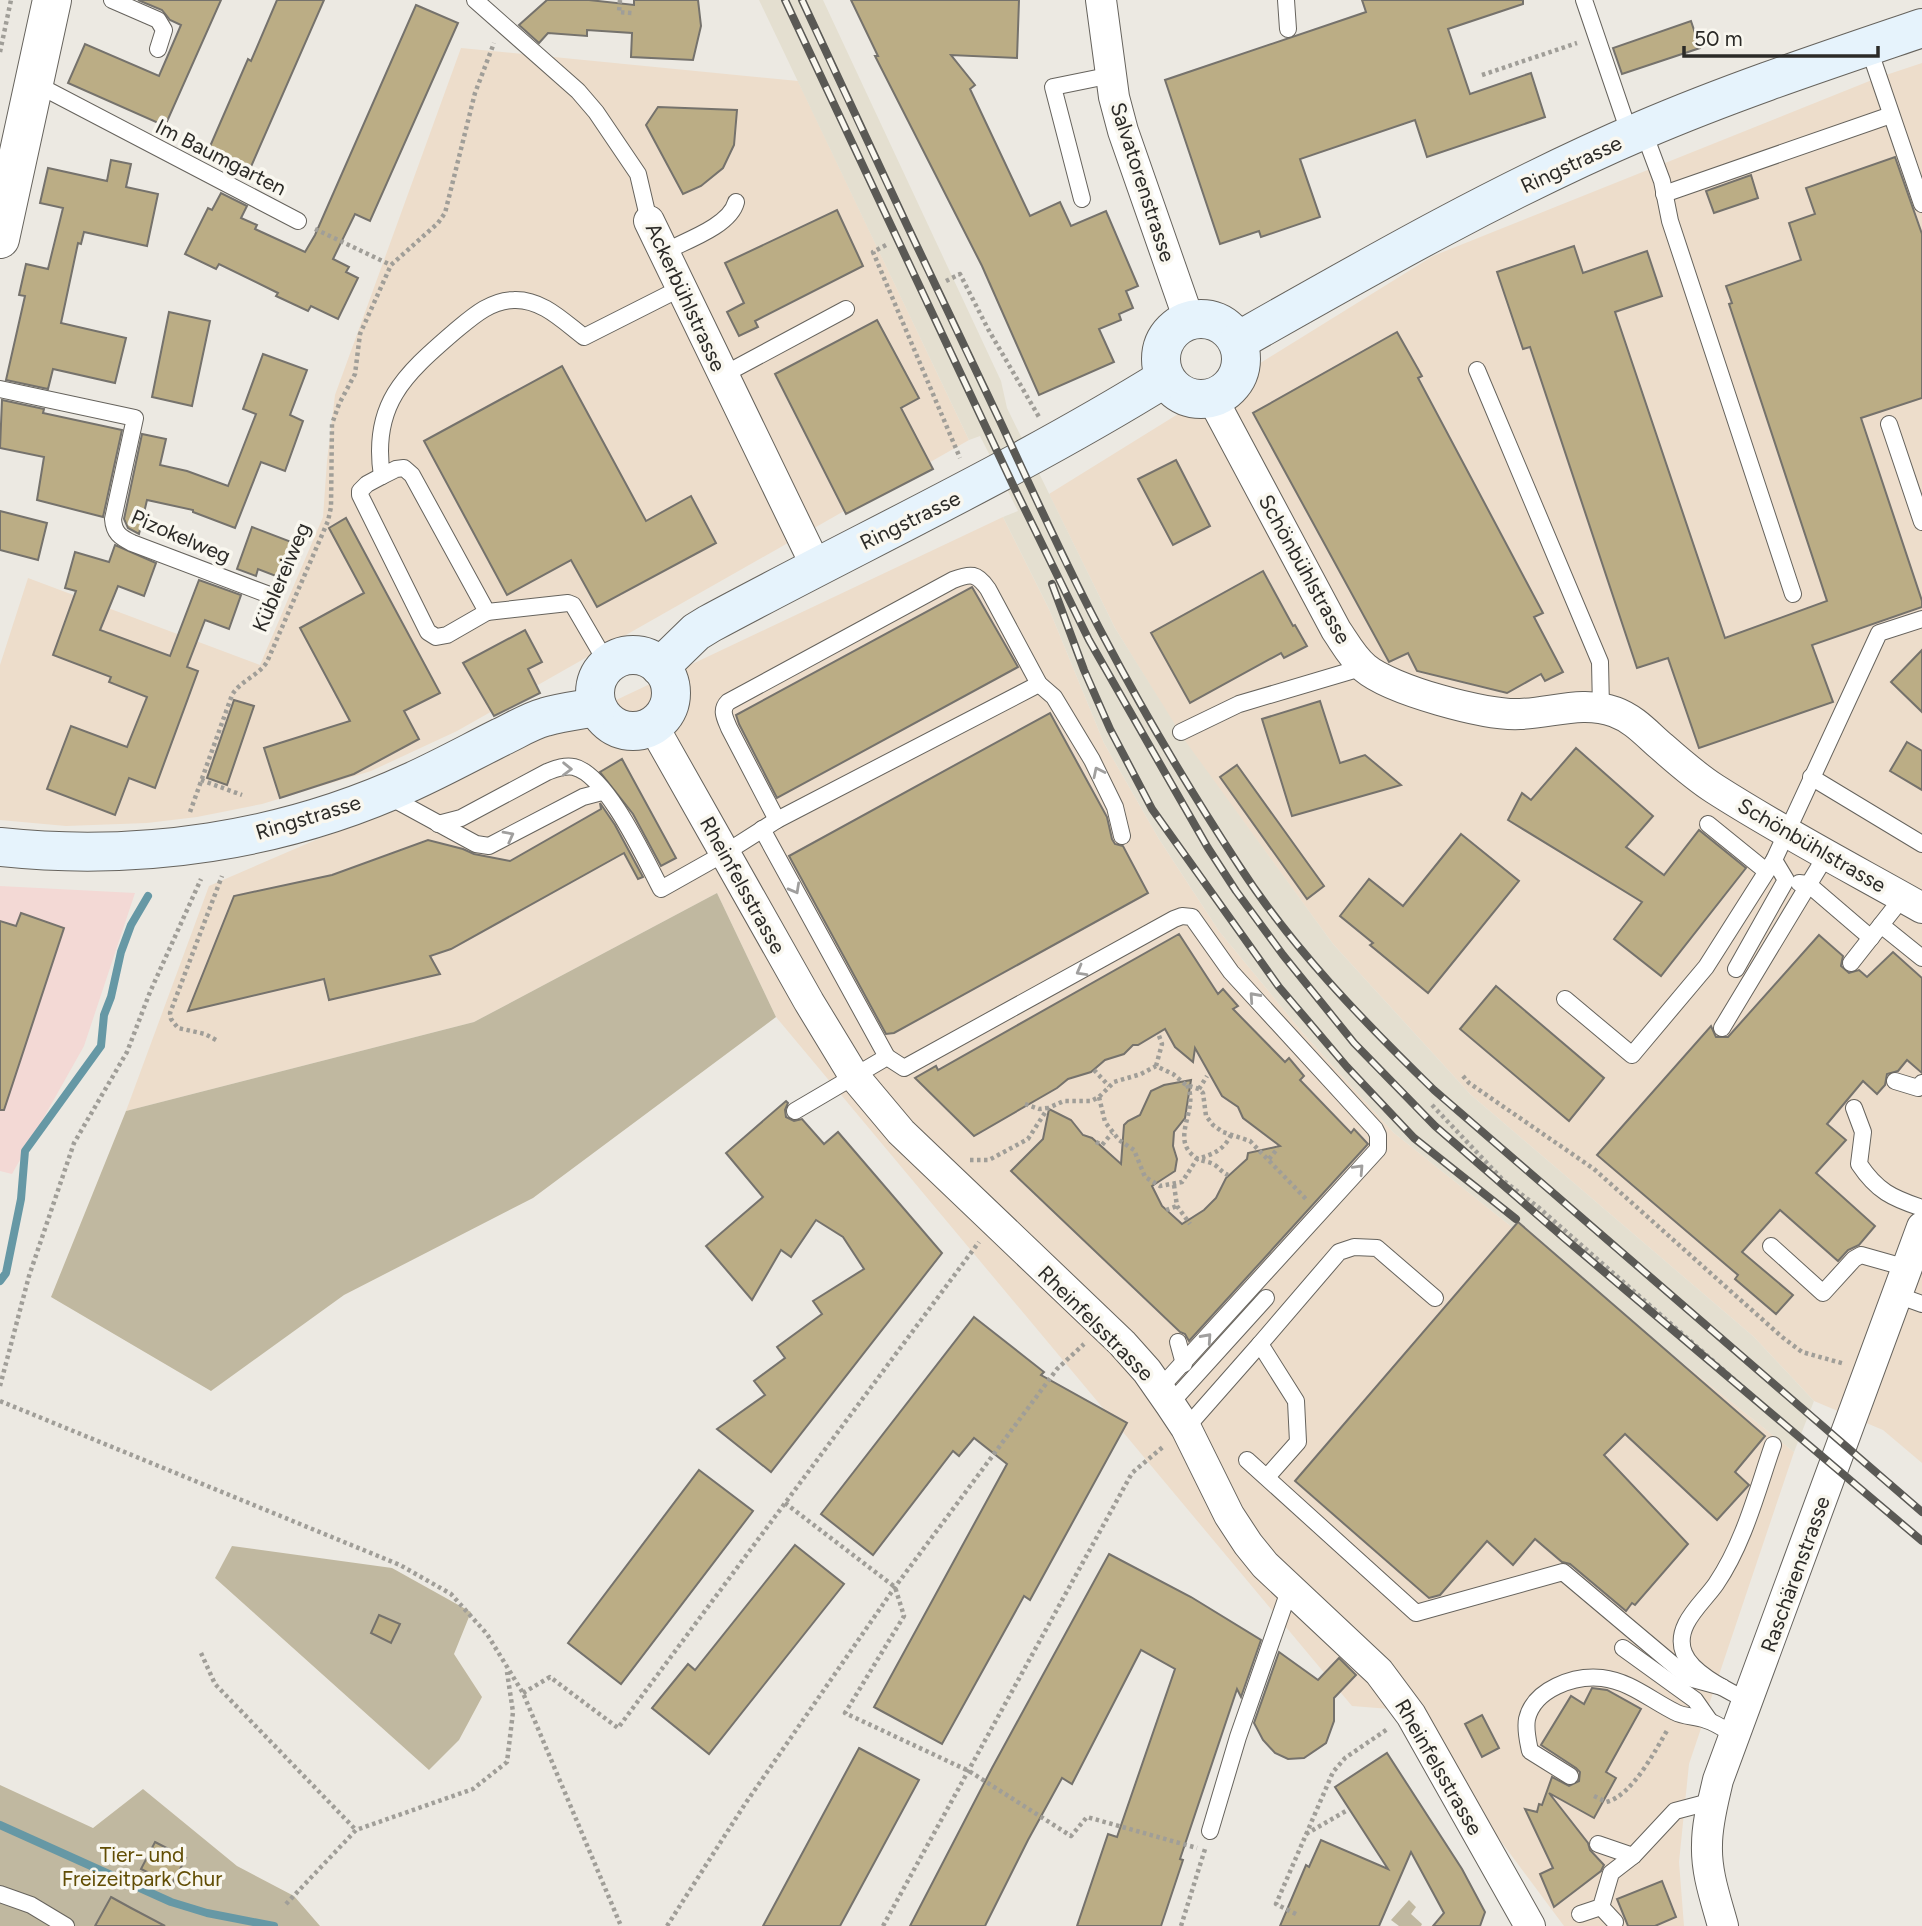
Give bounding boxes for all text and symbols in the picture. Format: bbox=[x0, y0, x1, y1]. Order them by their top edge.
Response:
scale bar bbox=[1684, 14, 1878, 58]
text: 50 m bbox=[1694, 26, 1743, 51]
street label: Salvatorenstrasse bbox=[1105, 99, 1181, 265]
street label: Im Baumgarten bbox=[152, 113, 290, 201]
street label: Ringstrasse bbox=[1516, 130, 1626, 198]
street label: Ackerbühlstrasse bbox=[641, 219, 731, 375]
street label: Ringstrasse bbox=[856, 485, 964, 555]
street label: Schönbühlstrasse bbox=[1254, 490, 1356, 648]
street label: Pizokelweg bbox=[128, 504, 234, 568]
street label: Küblereiweg bbox=[247, 519, 315, 635]
one-way arrow bbox=[562, 761, 573, 777]
one-way arrow bbox=[1093, 767, 1107, 779]
street label: Ringstrasse bbox=[252, 789, 364, 845]
street label: Schönbühlstrasse bbox=[1734, 792, 1890, 898]
street label: Rheinfelsstrasse bbox=[695, 812, 791, 958]
one-way arrow bbox=[502, 831, 515, 845]
one-way arrow bbox=[787, 881, 800, 894]
one-way arrow bbox=[1075, 963, 1088, 976]
one-way arrow bbox=[1250, 992, 1263, 1005]
one-way arrow bbox=[1351, 1164, 1364, 1177]
street label: Rheinfelsstrasse bbox=[1033, 1260, 1159, 1386]
one-way arrow bbox=[1199, 1333, 1211, 1346]
street label: Raschärenstrasse bbox=[1755, 1493, 1835, 1655]
street label: Rheinfelsstrasse bbox=[1390, 1694, 1488, 1840]
park label: Tier- und Freizeitpark Chur bbox=[62, 1842, 222, 1891]

